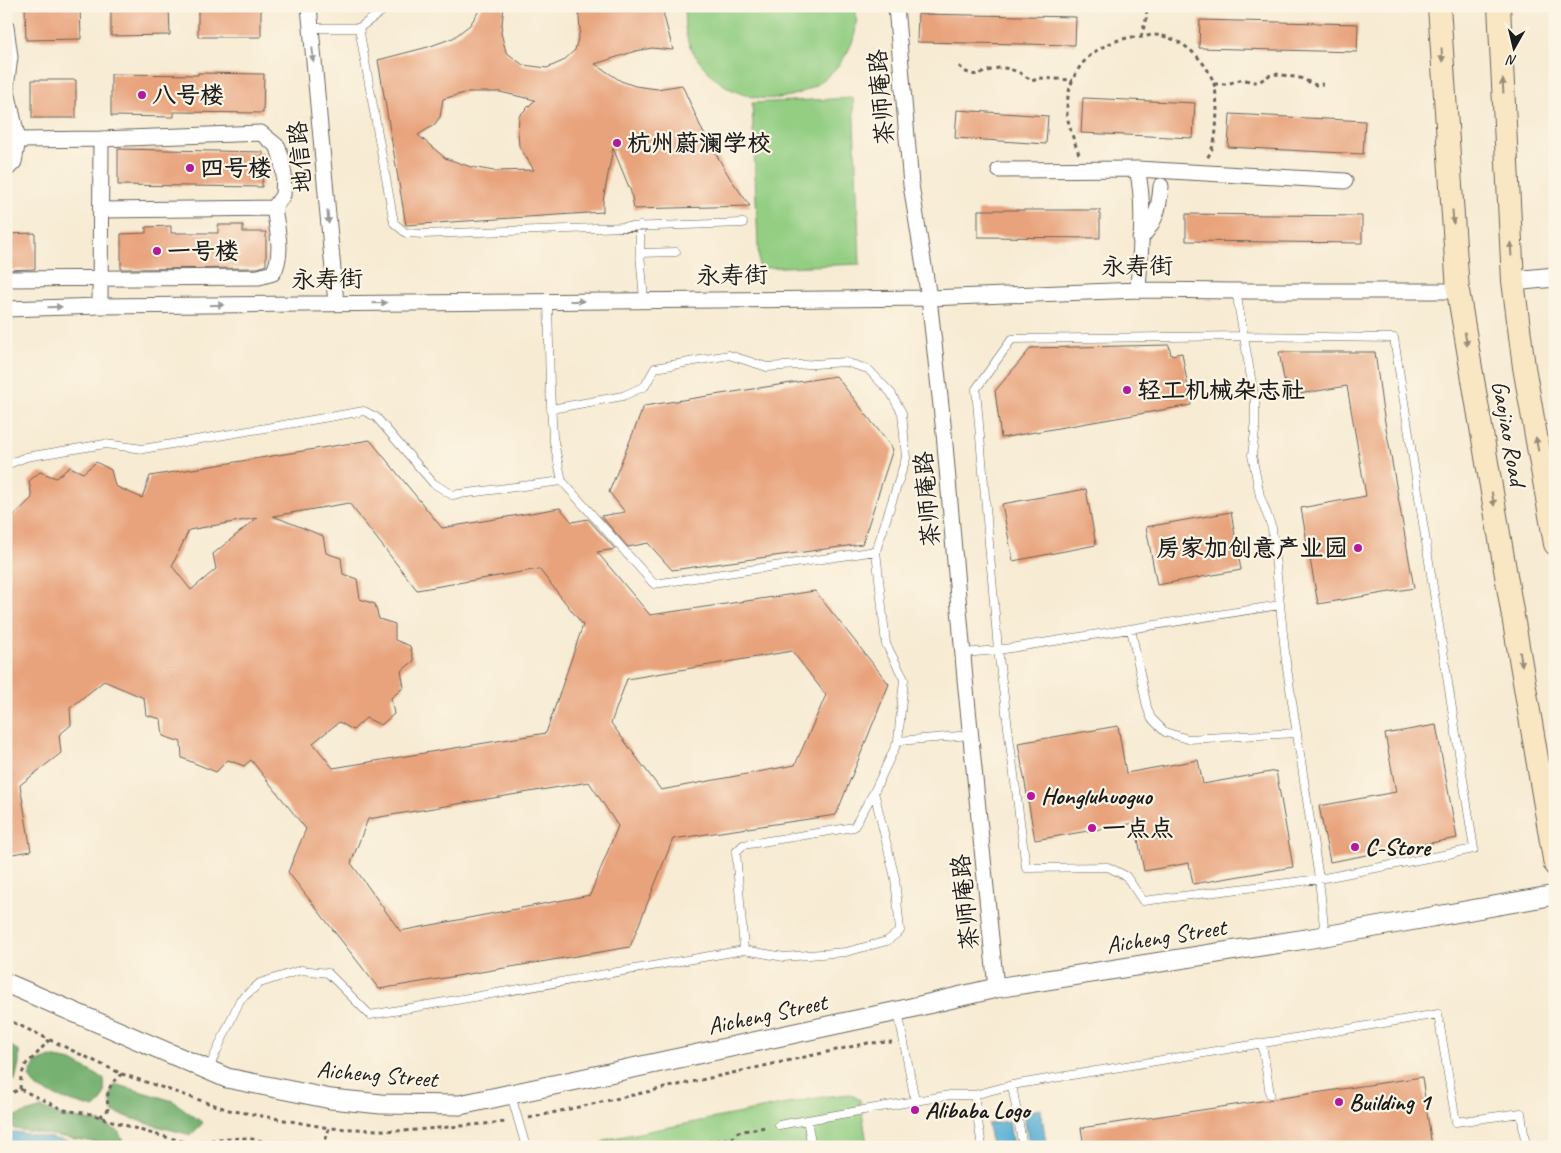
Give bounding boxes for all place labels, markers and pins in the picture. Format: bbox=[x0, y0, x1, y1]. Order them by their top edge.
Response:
place label: 八号楼 bbox=[152, 80, 224, 110]
marker: 八号楼 bbox=[136, 89, 148, 101]
place label: 杭州蔚澜学校 bbox=[627, 128, 771, 158]
marker: 杭州蔚澜学校 bbox=[611, 137, 623, 149]
place label: 四号楼 bbox=[200, 153, 272, 183]
marker: 四号楼 bbox=[184, 162, 196, 174]
place label: 一号楼 bbox=[167, 236, 239, 266]
marker: 一号楼 bbox=[151, 245, 163, 257]
place label: 轻工机械杂志社 bbox=[1137, 375, 1305, 405]
marker: 轻工机械杂志社 bbox=[1121, 384, 1133, 396]
place label: 房家加创意产业园 bbox=[1156, 533, 1348, 563]
marker: 房家加创意产业园 bbox=[1352, 542, 1364, 554]
place label: Hongluhuoguo bbox=[1041, 781, 1154, 811]
marker: Hongluhuoguo bbox=[1025, 790, 1037, 802]
place label: 一点点 bbox=[1102, 813, 1174, 843]
marker: 一点点 bbox=[1086, 822, 1098, 834]
place label: C-Store bbox=[1365, 832, 1432, 862]
marker: C-Store bbox=[1349, 841, 1361, 853]
place label: Building 1 bbox=[1349, 1087, 1433, 1117]
place label: Alibaba Logo bbox=[925, 1095, 1032, 1125]
marker: Building 1 bbox=[1333, 1096, 1345, 1108]
marker: Alibaba Logo bbox=[909, 1104, 921, 1116]

